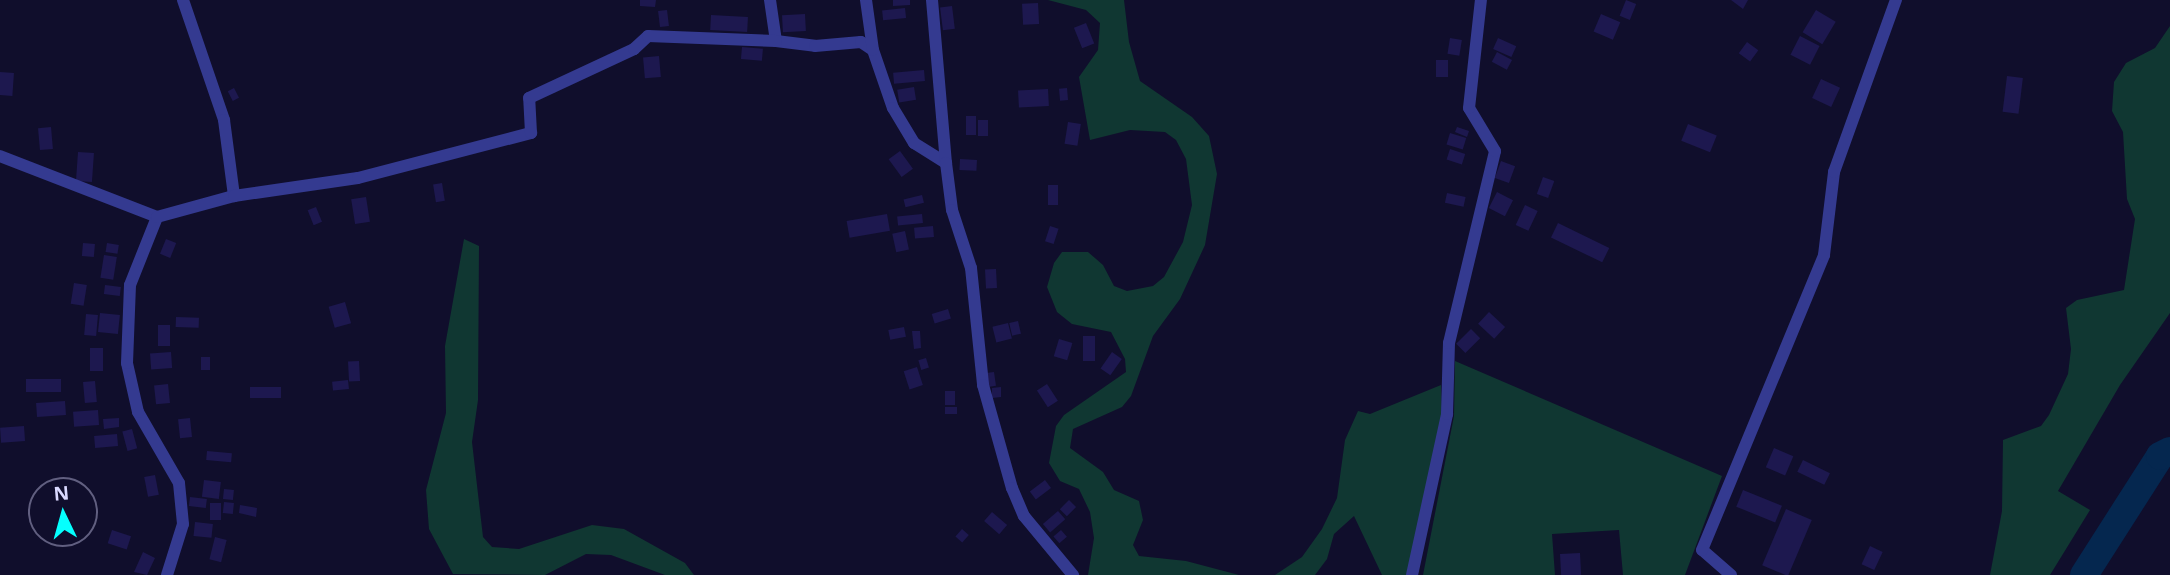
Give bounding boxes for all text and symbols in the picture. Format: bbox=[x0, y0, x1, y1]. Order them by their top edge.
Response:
north arrow bbox=[28, 477, 98, 547]
text: N bbox=[53, 479, 70, 507]

